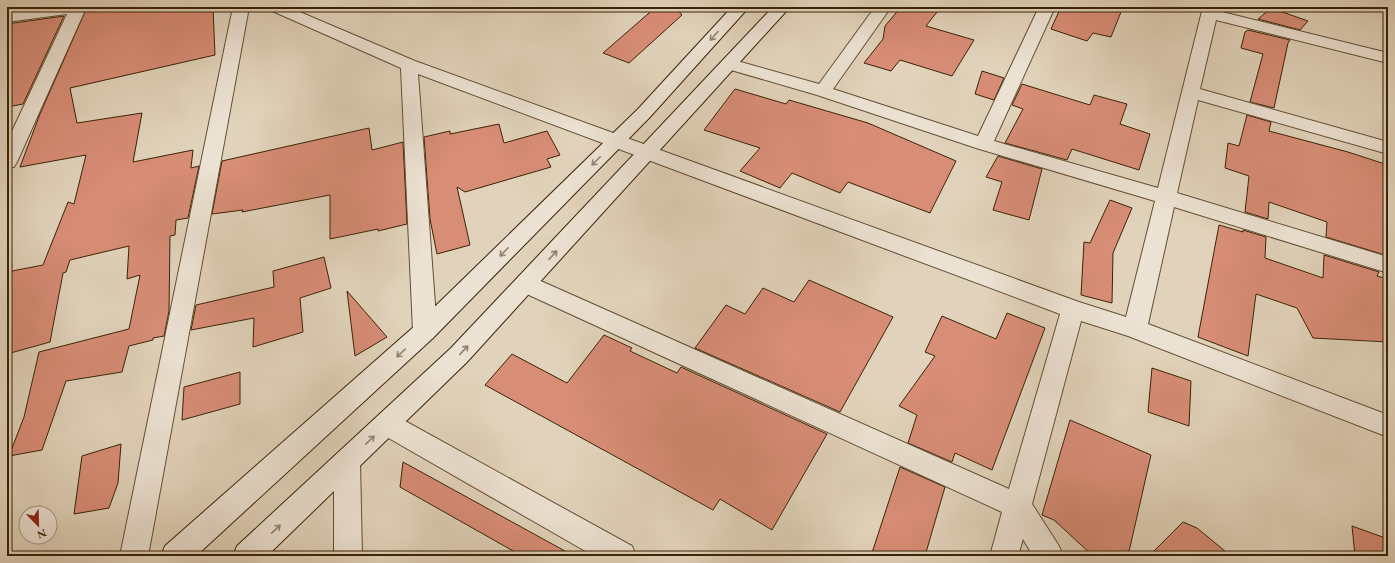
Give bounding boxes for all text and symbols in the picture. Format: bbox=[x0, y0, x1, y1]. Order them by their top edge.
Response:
one-way arrow bbox=[710, 31, 719, 41]
one-way arrow bbox=[591, 156, 601, 166]
one-way arrow bbox=[499, 247, 509, 257]
one-way arrow bbox=[548, 250, 558, 260]
one-way arrow bbox=[459, 345, 469, 355]
one-way arrow bbox=[395, 348, 406, 357]
one-way arrow bbox=[365, 435, 375, 445]
north arrow bbox=[18, 505, 58, 545]
one-way arrow bbox=[271, 524, 281, 534]
text: N bbox=[35, 526, 49, 542]

